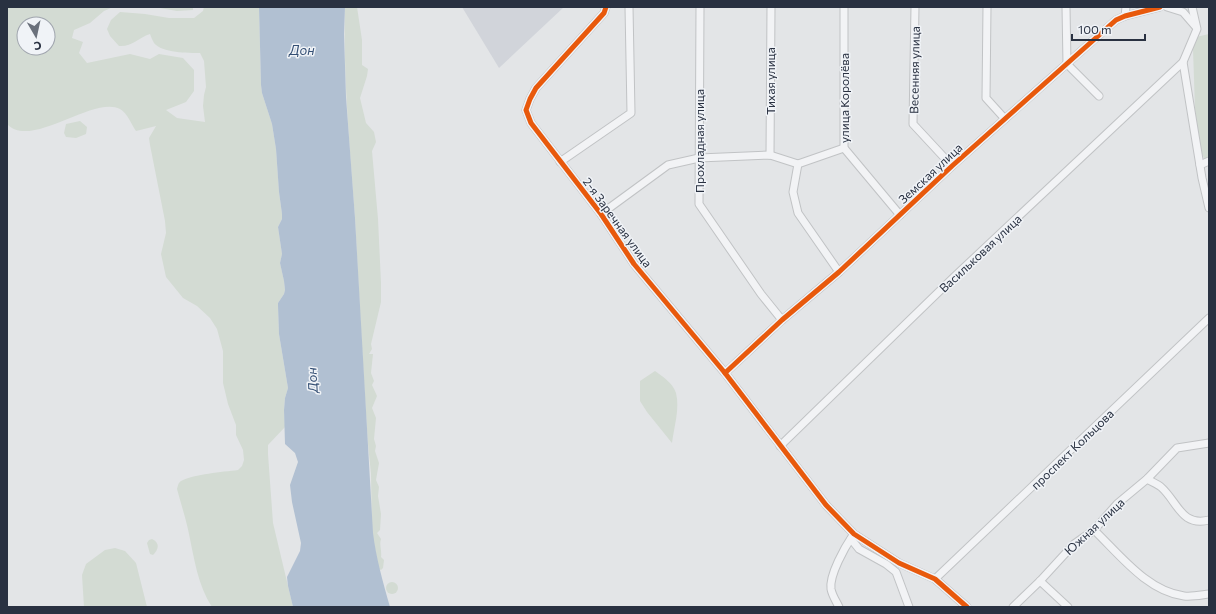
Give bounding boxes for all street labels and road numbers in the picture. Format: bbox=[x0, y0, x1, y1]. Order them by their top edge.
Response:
street label: Весенняя улица bbox=[906, 26, 922, 114]
street label: Тихая улица bbox=[763, 47, 777, 115]
street label: улица Королёва bbox=[837, 53, 851, 143]
street label: Прохладная улица bbox=[692, 89, 706, 193]
street label: Земская улица bbox=[895, 140, 965, 206]
street label: 2-я Заречная улица bbox=[581, 174, 655, 270]
street label: Васильковая улица bbox=[936, 211, 1024, 295]
street label: проспект Кольцова bbox=[1028, 406, 1116, 492]
street label: Южная улица bbox=[1061, 495, 1127, 557]

